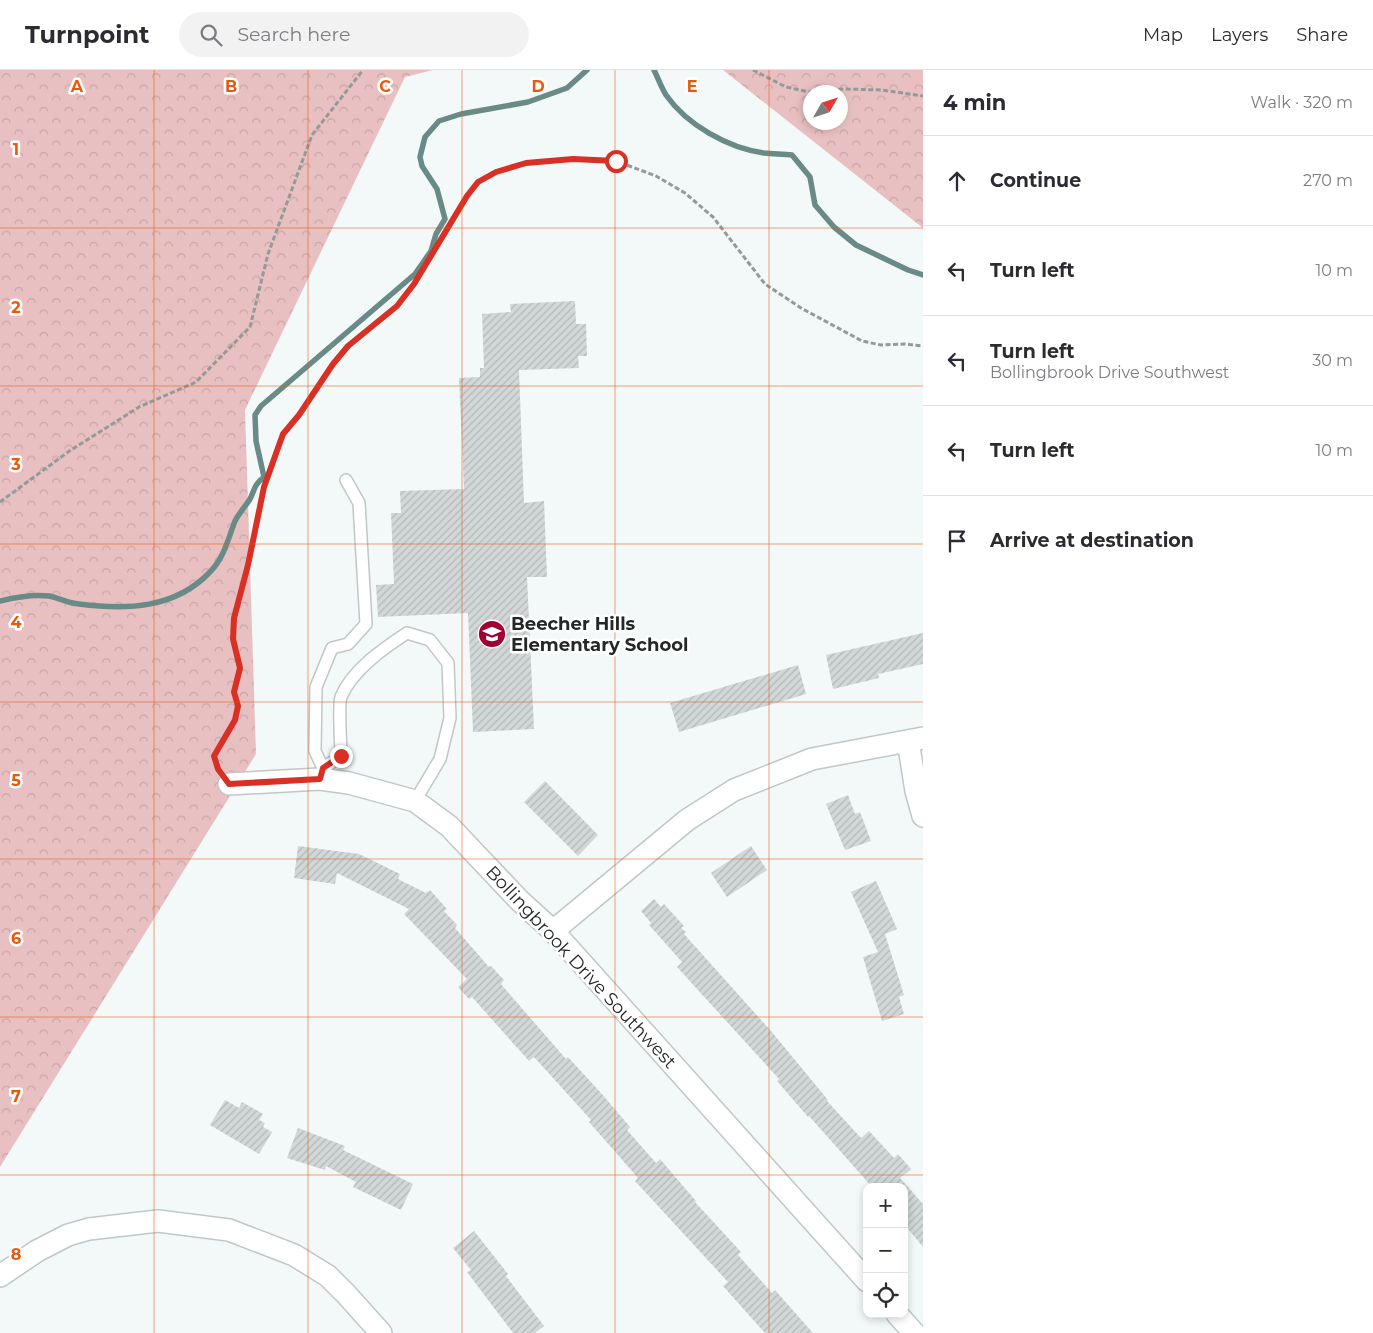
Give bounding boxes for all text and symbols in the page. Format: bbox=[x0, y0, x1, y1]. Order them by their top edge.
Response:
search box bbox=[179, 12, 529, 57]
text: Turnpoint bbox=[25, 20, 149, 49]
icon: search bbox=[197, 21, 225, 49]
text: Search here bbox=[237, 23, 350, 46]
text: Map bbox=[1143, 24, 1183, 46]
text: Layers bbox=[1211, 24, 1268, 46]
text: Share bbox=[1296, 24, 1348, 46]
text: A bbox=[70, 77, 84, 96]
text: B bbox=[225, 77, 237, 96]
text: C bbox=[379, 77, 391, 96]
text: D bbox=[531, 77, 545, 96]
text: E bbox=[687, 77, 697, 96]
north arrow bbox=[803, 85, 848, 130]
text: 4 min bbox=[943, 90, 1006, 115]
text: Walk · 320 m bbox=[1251, 93, 1353, 112]
text: 1 bbox=[13, 140, 19, 159]
route start bbox=[605, 150, 628, 173]
icon: ahead bbox=[943, 167, 971, 195]
text: Continue bbox=[990, 169, 1081, 192]
text: 270 m bbox=[1303, 171, 1353, 190]
icon: left bbox=[943, 257, 971, 285]
text: Turn left bbox=[990, 259, 1075, 282]
text: 10 m bbox=[1315, 261, 1353, 280]
text: 2 bbox=[11, 298, 21, 317]
text: Turn left bbox=[990, 340, 1075, 363]
icon: left bbox=[943, 347, 971, 375]
text: 30 m bbox=[1312, 351, 1353, 370]
text: Bollingbrook Drive Southwest bbox=[990, 363, 1229, 382]
icon: left bbox=[943, 437, 971, 465]
text: Turn left bbox=[990, 439, 1075, 462]
text: 10 m bbox=[1315, 441, 1353, 460]
text: 3 bbox=[10, 455, 21, 474]
icon: arrive bbox=[943, 527, 971, 555]
text: Arrive at destination bbox=[990, 529, 1194, 552]
text: 4 bbox=[10, 613, 22, 632]
place label: Beecher Hills Elementary School bbox=[511, 613, 688, 656]
school or university icon: Beecher Hills Elementary School bbox=[477, 619, 507, 649]
route end bbox=[330, 745, 353, 768]
text: 5 bbox=[11, 771, 21, 790]
street label: Bollingbrook Drive Southwest bbox=[481, 861, 681, 1073]
text: 6 bbox=[11, 929, 21, 948]
text: 7 bbox=[11, 1087, 21, 1106]
map controls bbox=[863, 1183, 908, 1318]
button: + bbox=[863, 1183, 908, 1228]
button: − bbox=[863, 1228, 908, 1273]
text: 8 bbox=[11, 1245, 21, 1264]
button: locate bbox=[863, 1273, 908, 1318]

